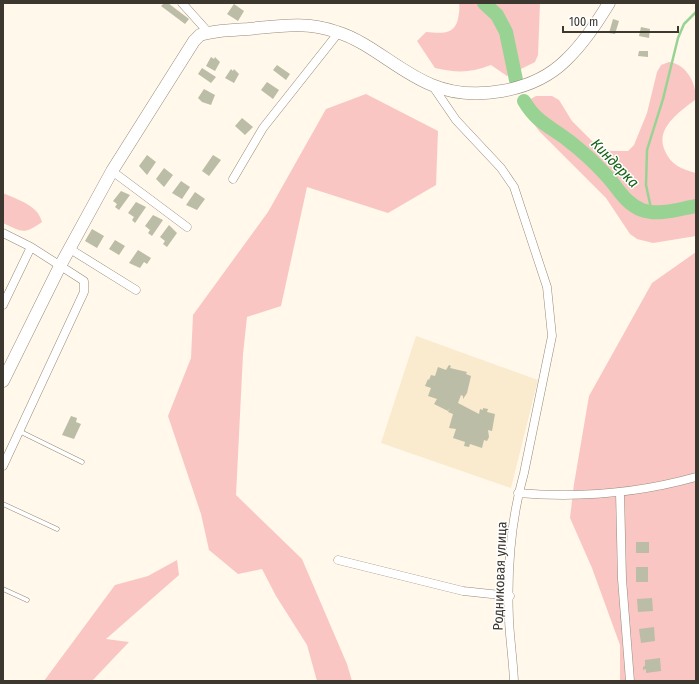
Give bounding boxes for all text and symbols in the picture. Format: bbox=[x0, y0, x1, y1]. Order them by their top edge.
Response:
scale bar bbox=[563, 8, 678, 34]
text: 100 m bbox=[569, 15, 598, 29]
water label: Киндерка bbox=[587, 135, 643, 191]
street label: Родниковая улица bbox=[490, 521, 510, 631]

